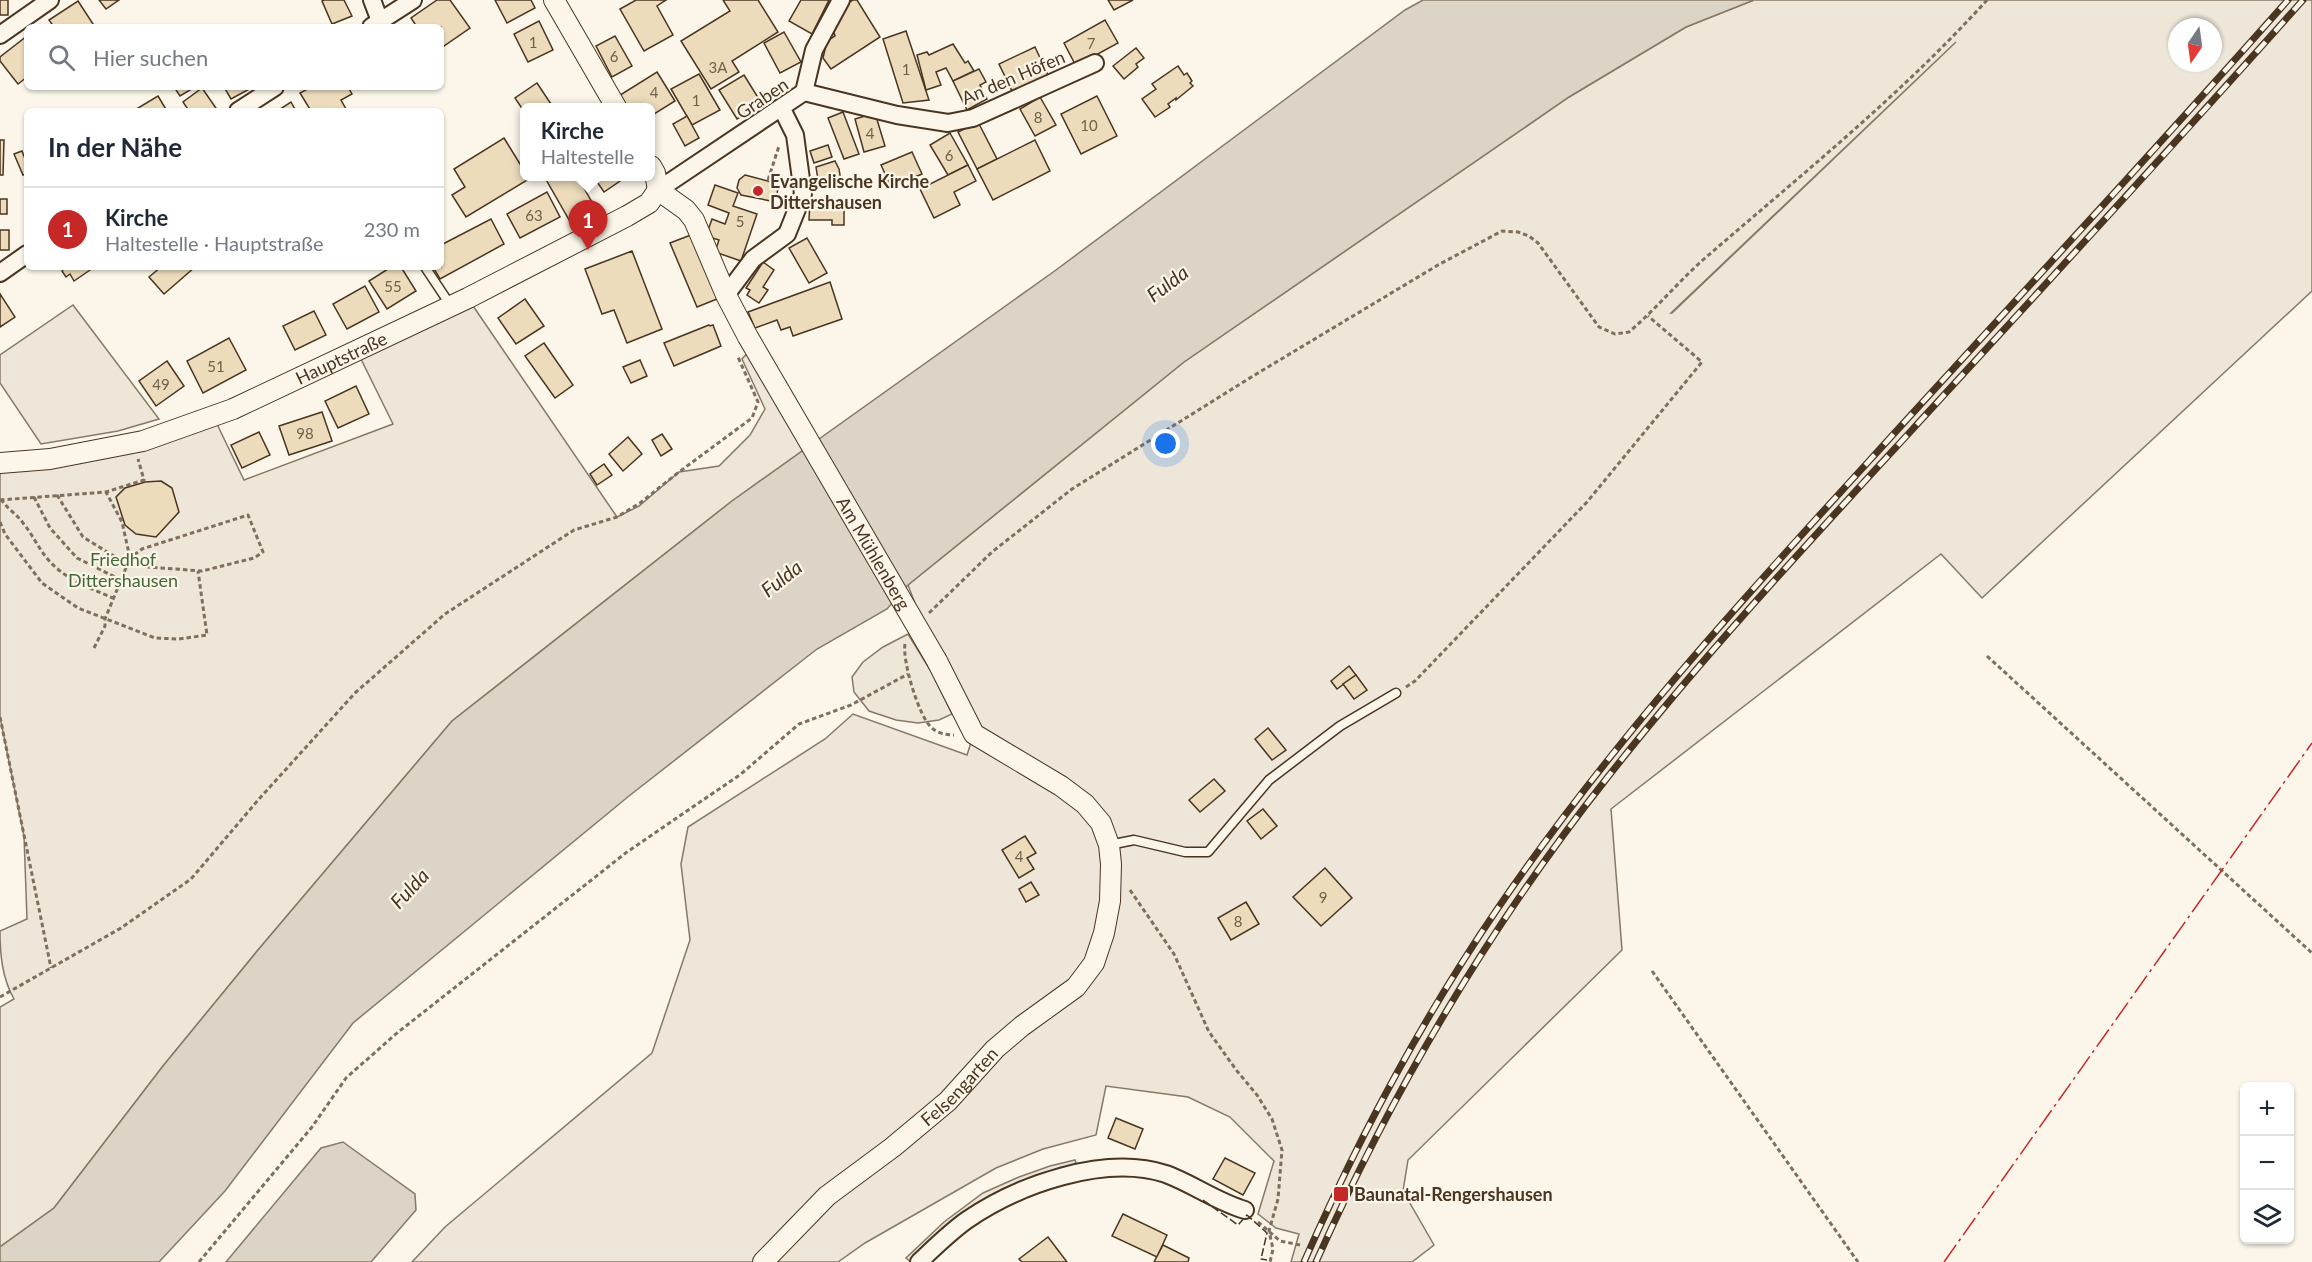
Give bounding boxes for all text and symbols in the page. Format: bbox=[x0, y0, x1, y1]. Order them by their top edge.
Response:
north arrow bbox=[2168, 18, 2222, 72]
search box bbox=[24, 24, 444, 90]
house number: 1 bbox=[529, 33, 537, 51]
house number: 7 bbox=[1087, 34, 1096, 52]
icon: search bbox=[45, 41, 78, 74]
text: Hier suchen bbox=[93, 44, 208, 71]
street label: An den Höfen bbox=[958, 45, 1068, 109]
house number: 6 bbox=[610, 47, 619, 65]
house number: 3A bbox=[709, 58, 728, 76]
house number: 1 bbox=[902, 60, 910, 78]
street label: Graben bbox=[732, 73, 792, 123]
house number: 4 bbox=[650, 83, 659, 101]
house number: 1 bbox=[692, 91, 700, 109]
popup bbox=[520, 103, 655, 181]
house number: 8 bbox=[1034, 108, 1042, 126]
house number: 10 bbox=[1080, 116, 1098, 134]
text: Kirche bbox=[541, 117, 604, 144]
house number: 4 bbox=[866, 124, 875, 142]
text: In der Nähe bbox=[48, 131, 182, 163]
text: Haltestelle bbox=[541, 144, 634, 168]
house number: 6 bbox=[945, 146, 954, 164]
place label: Evangelische Kirche Dittershausen bbox=[770, 170, 930, 213]
marker: Evangelische Kirche Dittershausen bbox=[751, 184, 765, 198]
pin: 1 bbox=[568, 200, 608, 250]
text: Kirche bbox=[105, 204, 168, 231]
house number: 63 bbox=[525, 206, 543, 224]
house number: 5 bbox=[736, 212, 744, 230]
text: 1 bbox=[62, 217, 73, 241]
text: 230 m bbox=[364, 217, 420, 241]
text: Haltestelle · Hauptstraße bbox=[105, 231, 323, 255]
water label: Fulda bbox=[1142, 260, 1192, 306]
house number: 55 bbox=[384, 277, 402, 295]
street label: Hauptstraße bbox=[292, 327, 390, 389]
house number: 51 bbox=[207, 357, 225, 375]
house number: 49 bbox=[152, 375, 170, 393]
house number: 98 bbox=[296, 424, 314, 442]
your location bbox=[1151, 429, 1180, 458]
street label: Am Mühlenberg bbox=[832, 492, 916, 614]
park label: Friedhof Dittershausen bbox=[68, 548, 178, 591]
water label: Fulda bbox=[756, 554, 806, 602]
house number: 4 bbox=[1015, 847, 1024, 865]
water label: Fulda bbox=[385, 863, 433, 913]
house number: 9 bbox=[1319, 888, 1327, 906]
house number: 8 bbox=[1234, 912, 1242, 930]
street label: Felsengarten bbox=[916, 1043, 1002, 1130]
map controls bbox=[2240, 1082, 2294, 1244]
button: + bbox=[2240, 1082, 2294, 1136]
button: − bbox=[2240, 1136, 2294, 1190]
place label: Baunatal-Rengershausen bbox=[1354, 1183, 1553, 1205]
marker: Baunatal-Rengershausen bbox=[1332, 1185, 1350, 1203]
button: layers bbox=[2240, 1190, 2294, 1244]

